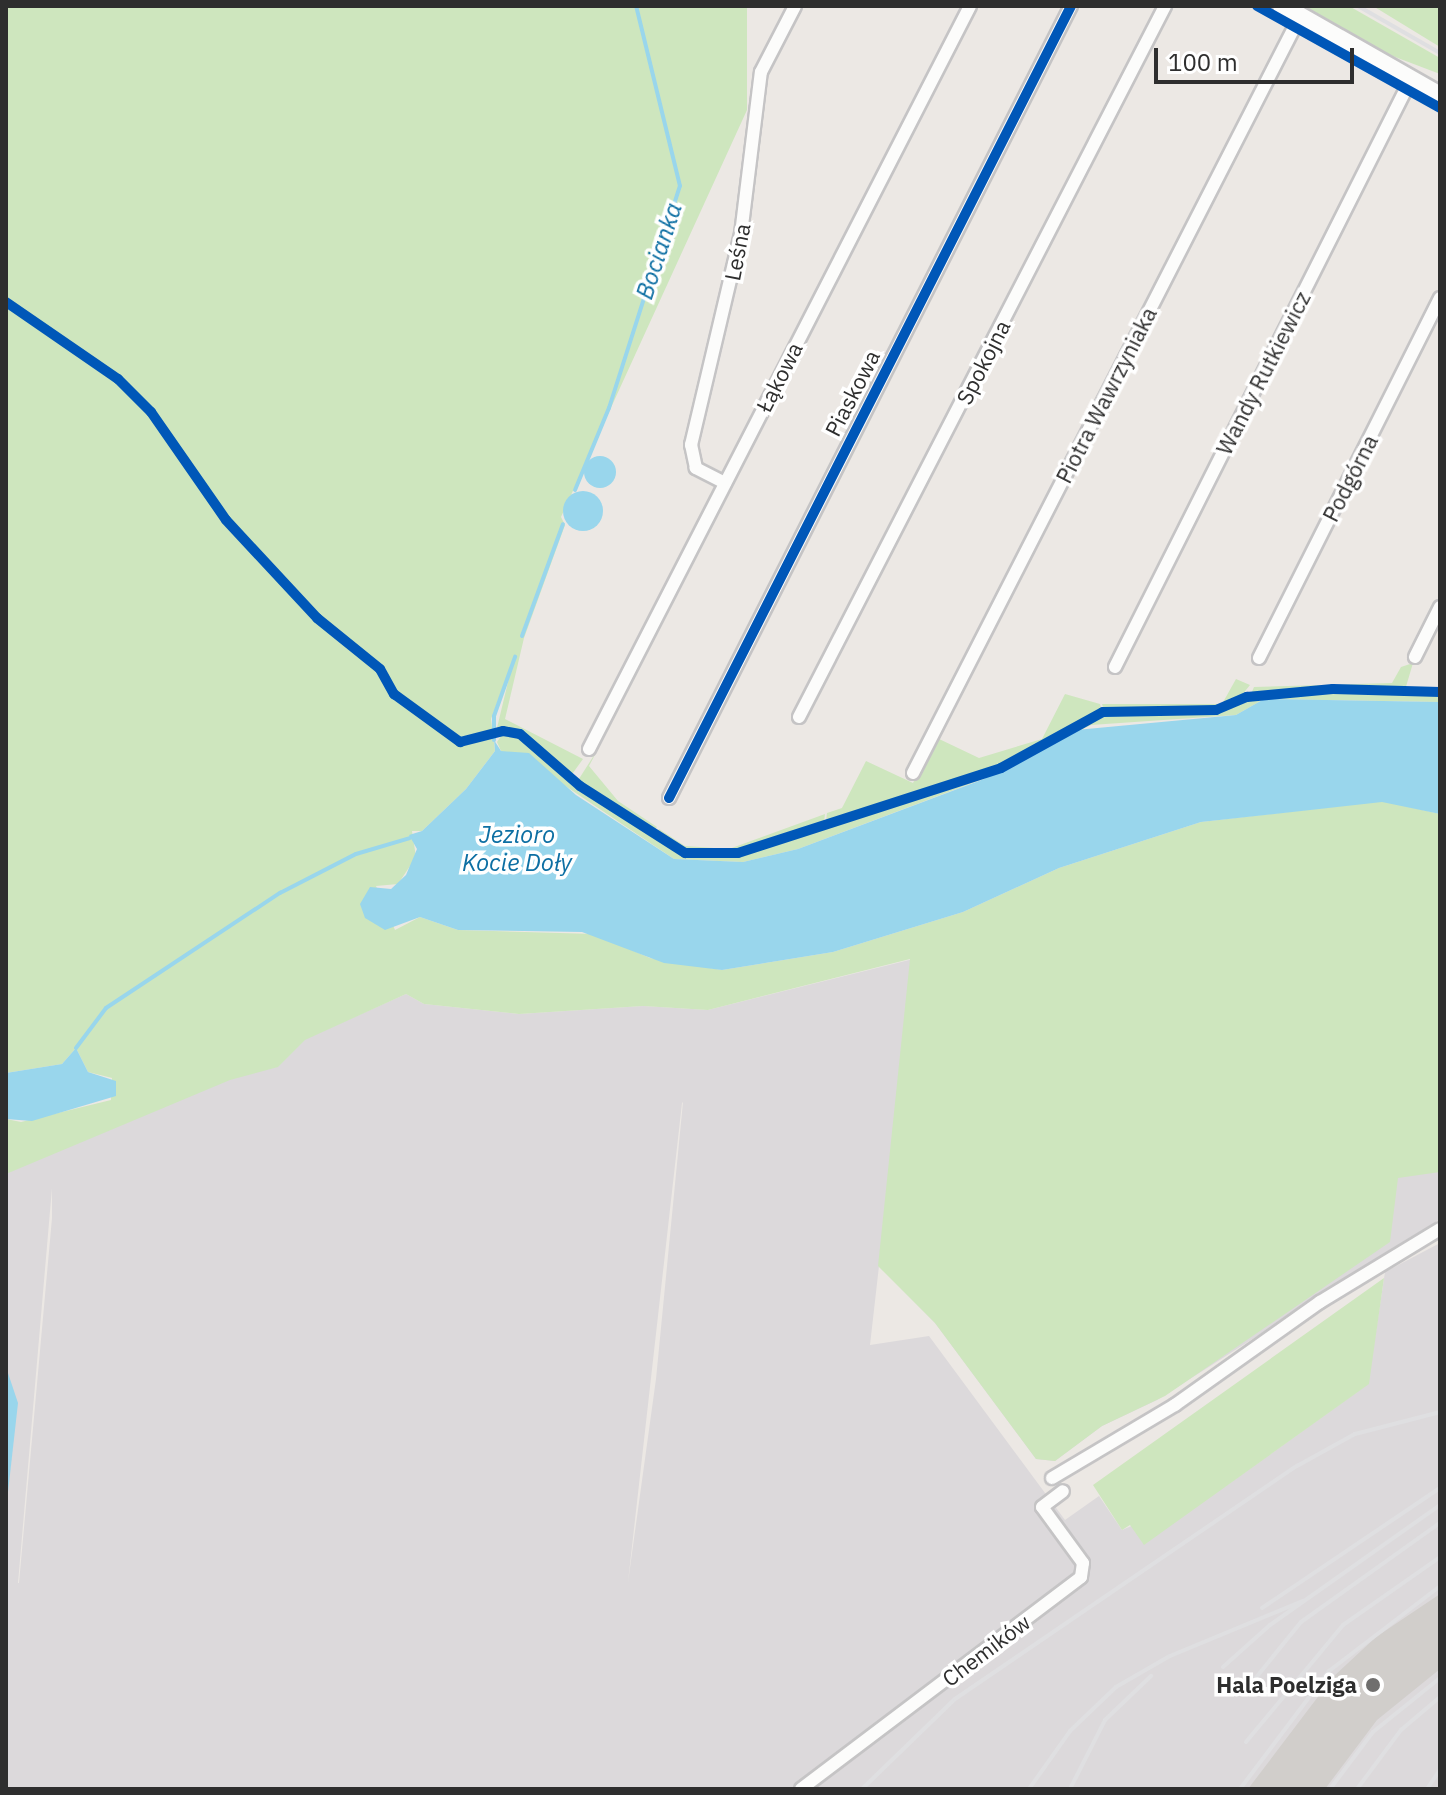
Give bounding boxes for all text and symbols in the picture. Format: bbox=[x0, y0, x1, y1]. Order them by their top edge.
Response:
scale bar bbox=[1158, 32, 1358, 82]
text: 100 m bbox=[1168, 46, 1238, 78]
water label: Bocianka bbox=[630, 199, 688, 303]
street label: Leśna bbox=[719, 221, 755, 283]
street label: Wandy Rutkiewicz bbox=[1210, 287, 1316, 459]
street label: Piotra Wawrzyniaka bbox=[1050, 303, 1162, 487]
street label: Spokojna bbox=[951, 315, 1015, 409]
street label: Łąkowa bbox=[750, 338, 808, 416]
street label: Piaskowa bbox=[819, 345, 885, 441]
street label: Podgórna bbox=[1317, 430, 1383, 526]
water label: Jezioro Kocie Doły bbox=[462, 821, 572, 877]
street label: Chemików bbox=[937, 1608, 1035, 1692]
place label: Hala Poelziga bbox=[1216, 1672, 1357, 1698]
marker: Hala Poelziga bbox=[1364, 1676, 1382, 1694]

